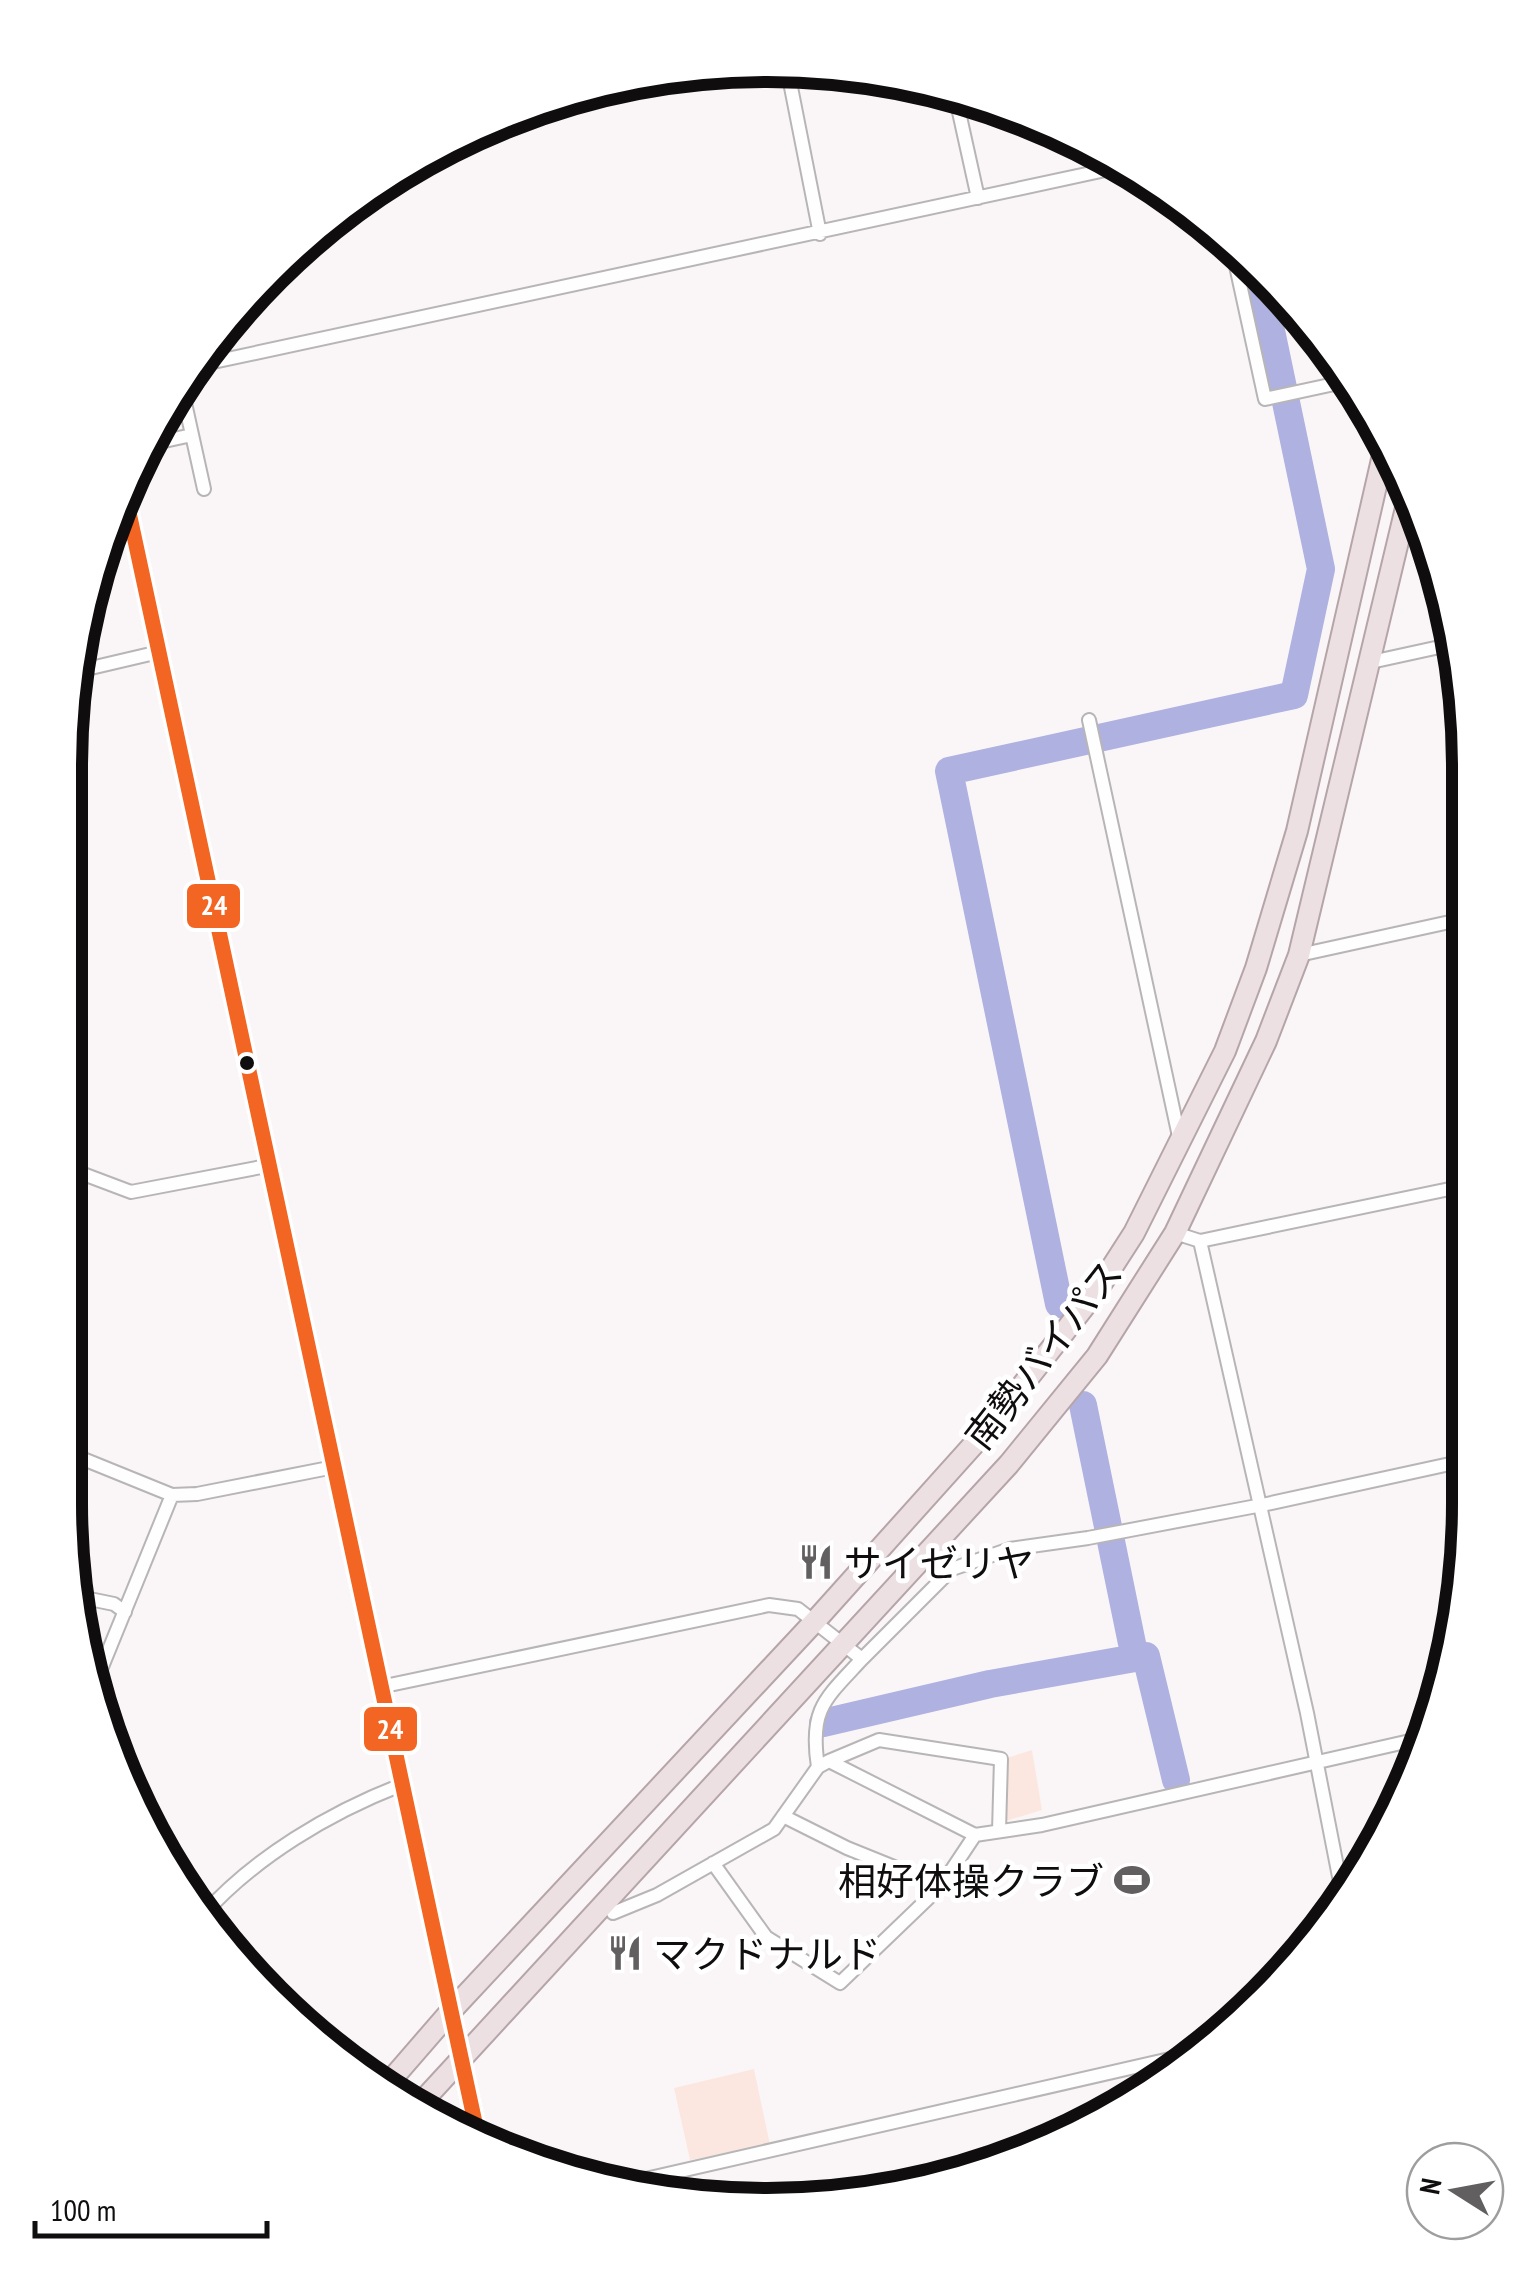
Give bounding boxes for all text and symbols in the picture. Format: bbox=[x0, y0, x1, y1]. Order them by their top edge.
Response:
line badge: 24 bbox=[185, 882, 242, 930]
text: 24 bbox=[201, 886, 228, 923]
unlabelled marker bbox=[237, 1053, 257, 1073]
street label: 南勢バイパス bbox=[954, 1249, 1132, 1459]
place label: サイゼリヤ bbox=[844, 1538, 1034, 1587]
restaurant icon: サイゼリヤ bbox=[797, 1543, 835, 1581]
line badge: 24 bbox=[362, 1705, 419, 1753]
text: 24 bbox=[377, 1710, 404, 1747]
place label: 相好体操クラブ bbox=[838, 1856, 1104, 1905]
sports icon: 相好体操クラブ bbox=[1113, 1861, 1151, 1899]
place label: マクドナルド bbox=[653, 1929, 881, 1978]
restaurant icon: マクドナルド bbox=[606, 1934, 644, 1972]
north arrow bbox=[1405, 2141, 1505, 2241]
text: N bbox=[1410, 2175, 1450, 2197]
scale bar bbox=[35, 2176, 268, 2238]
text: 100 m bbox=[50, 2190, 116, 2229]

